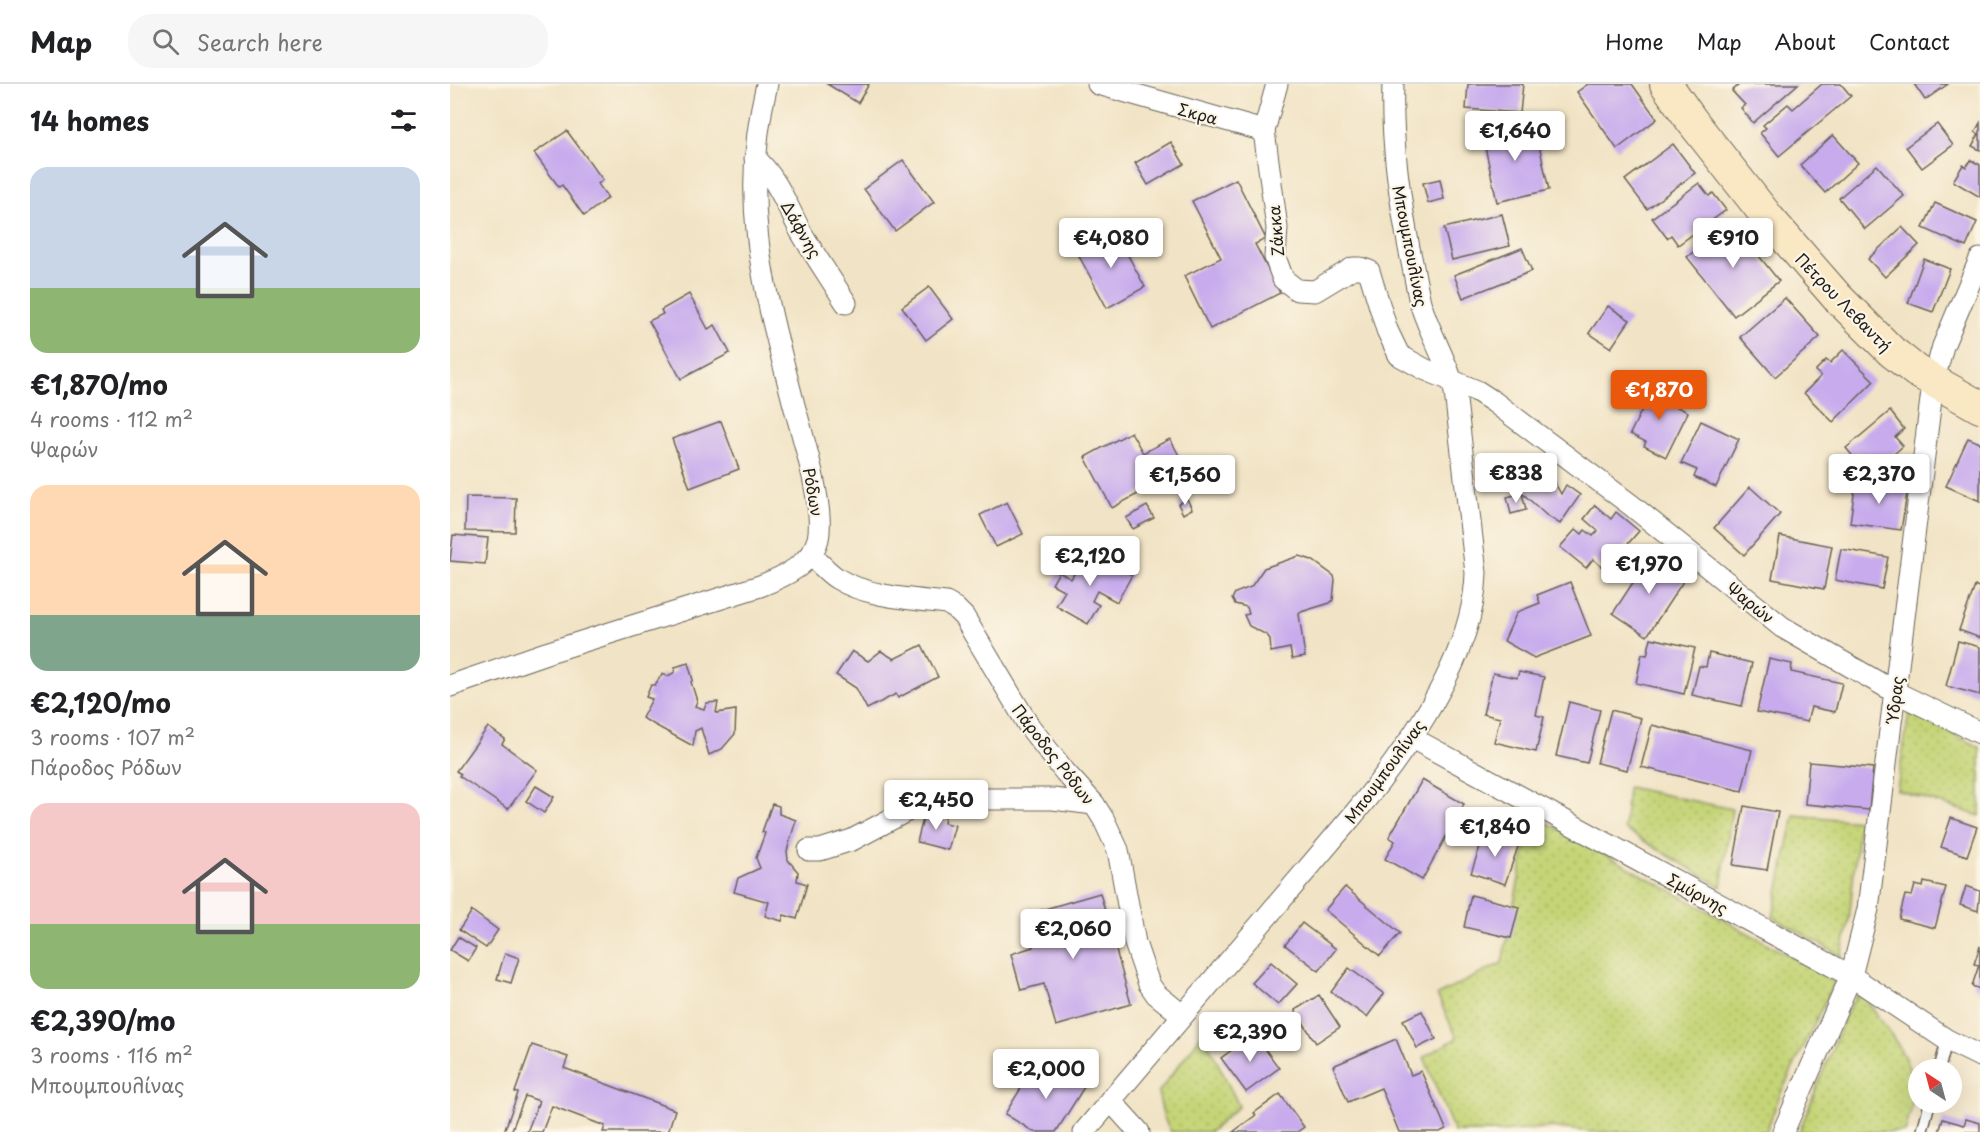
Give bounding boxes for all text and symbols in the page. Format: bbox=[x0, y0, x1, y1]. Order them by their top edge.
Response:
search box bbox=[128, 14, 548, 68]
text: Map bbox=[30, 20, 92, 63]
icon: search bbox=[149, 25, 182, 58]
text: Search here bbox=[197, 25, 323, 58]
text: Home bbox=[1605, 25, 1664, 57]
text: Map bbox=[1697, 25, 1742, 57]
text: About bbox=[1775, 25, 1836, 57]
text: Contact bbox=[1869, 25, 1950, 57]
street label: Σκρα bbox=[1175, 96, 1221, 130]
text: 14 homes bbox=[30, 101, 149, 140]
icon: filters bbox=[387, 104, 420, 137]
pin: €1,640 bbox=[1466, 111, 1564, 162]
text: €1,640 bbox=[1479, 115, 1551, 145]
street label: Μπουμπουλίνας bbox=[1387, 183, 1435, 309]
street label: Δάφνης bbox=[776, 196, 828, 262]
street label: Ζάκκα bbox=[1261, 204, 1289, 258]
icon: home bbox=[171, 206, 279, 314]
pin: €4,080 bbox=[1062, 218, 1160, 269]
pin: €910 bbox=[1697, 218, 1769, 269]
text: €4,080 bbox=[1073, 222, 1149, 252]
text: €910 bbox=[1707, 222, 1759, 252]
street label: Πέτρου Λεβαντή bbox=[1790, 247, 1898, 357]
text: €1,870/mo bbox=[30, 365, 168, 404]
pin: €1,870 bbox=[1610, 370, 1708, 421]
text: €1,870 bbox=[1625, 374, 1693, 404]
text: 4 rooms · 112 m² bbox=[30, 404, 193, 434]
text: Ψαρών bbox=[30, 434, 99, 464]
pin: €838 bbox=[1480, 453, 1552, 504]
pin: €2,370 bbox=[1830, 454, 1928, 505]
pin: €1,560 bbox=[1136, 455, 1234, 506]
text: €838 bbox=[1489, 457, 1543, 487]
text: €2,370 bbox=[1843, 458, 1915, 488]
text: €1,560 bbox=[1149, 459, 1221, 489]
street label: Ρόδων bbox=[798, 466, 830, 518]
icon: home bbox=[171, 524, 279, 632]
pin: €2,120 bbox=[1041, 536, 1139, 587]
text: €2,120 bbox=[1055, 540, 1125, 570]
pin: €1,970 bbox=[1600, 544, 1698, 595]
text: €1,970 bbox=[1615, 548, 1683, 578]
street label: Ψαρών bbox=[1722, 575, 1780, 629]
street label: Ύδρας bbox=[1879, 675, 1909, 726]
text: €2,120/mo bbox=[30, 683, 171, 722]
street label: Πάροδος Ρόδων bbox=[1007, 699, 1101, 809]
street label: Μπουμπουλίνας bbox=[1338, 714, 1430, 828]
text: 3 rooms · 107 m² bbox=[30, 722, 195, 752]
text: Πάροδος Ρόδων bbox=[30, 752, 182, 782]
pin: €2,450 bbox=[887, 780, 985, 831]
text: €2,450 bbox=[898, 784, 974, 814]
pin: €1,840 bbox=[1446, 807, 1544, 858]
text: €1,840 bbox=[1459, 811, 1531, 841]
icon: home bbox=[171, 842, 279, 950]
street label: Σμύρνης bbox=[1663, 867, 1733, 919]
pin: €2,060 bbox=[1024, 909, 1122, 960]
text: €2,060 bbox=[1034, 913, 1112, 943]
text: €2,390/mo bbox=[30, 1001, 175, 1040]
pin: €2,390 bbox=[1201, 1012, 1299, 1063]
text: €2,390 bbox=[1213, 1016, 1287, 1046]
text: 3 rooms · 116 m² bbox=[30, 1040, 193, 1070]
pin: €2,000 bbox=[997, 1049, 1095, 1100]
text: €2,000 bbox=[1007, 1053, 1085, 1083]
north arrow bbox=[1908, 1059, 1962, 1113]
map controls bbox=[1908, 1059, 1962, 1113]
text: Μπουμπουλίνας bbox=[30, 1070, 184, 1100]

